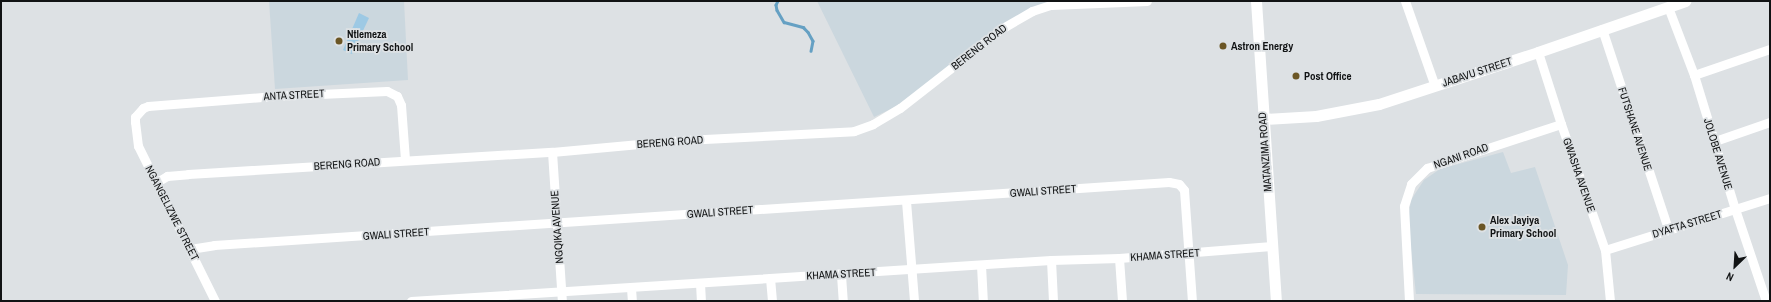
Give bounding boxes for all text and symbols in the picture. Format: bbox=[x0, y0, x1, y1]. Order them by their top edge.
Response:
street label: BERENG ROAD bbox=[949, 21, 1009, 73]
place label: Ntlemeza Primary School bbox=[347, 28, 413, 54]
marker: Ntlemeza Primary School bbox=[334, 36, 344, 46]
place label: Astron Energy bbox=[1231, 39, 1293, 53]
marker: Astron Energy bbox=[1218, 41, 1228, 51]
street label: JABAVU STREET bbox=[1440, 55, 1514, 89]
place label: Post Office bbox=[1304, 69, 1352, 83]
marker: Post Office bbox=[1291, 71, 1301, 81]
street label: FUTSHANE AVENUE bbox=[1615, 85, 1655, 173]
street label: ANTA STREET bbox=[263, 87, 325, 103]
street label: MATANZIMA ROAD bbox=[1256, 111, 1274, 193]
street label: JOLOBE AVENUE bbox=[1701, 116, 1735, 192]
street label: BERENG ROAD bbox=[636, 133, 704, 151]
street label: GWASHA AVENUE bbox=[1560, 136, 1598, 214]
street label: NGANI ROAD bbox=[1432, 140, 1490, 172]
street label: BERENG ROAD bbox=[313, 155, 381, 173]
street label: NGANGELIZWE STREET bbox=[142, 163, 202, 263]
street label: GWALI STREET bbox=[1009, 182, 1077, 200]
street label: NGQIKA AVENUE bbox=[548, 190, 566, 264]
street label: GWALI STREET bbox=[686, 203, 754, 221]
street label: DYAFTA STREET bbox=[1650, 207, 1724, 241]
place label: Alex Jayiya Primary School bbox=[1490, 214, 1556, 240]
marker: Alex Jayiya Primary School bbox=[1477, 222, 1487, 232]
street label: GWALI STREET bbox=[362, 225, 430, 243]
street label: KHAMA STREET bbox=[1130, 246, 1200, 264]
north arrow bbox=[1715, 246, 1755, 286]
street label: KHAMA STREET bbox=[806, 266, 876, 282]
text: N bbox=[1724, 269, 1736, 285]

